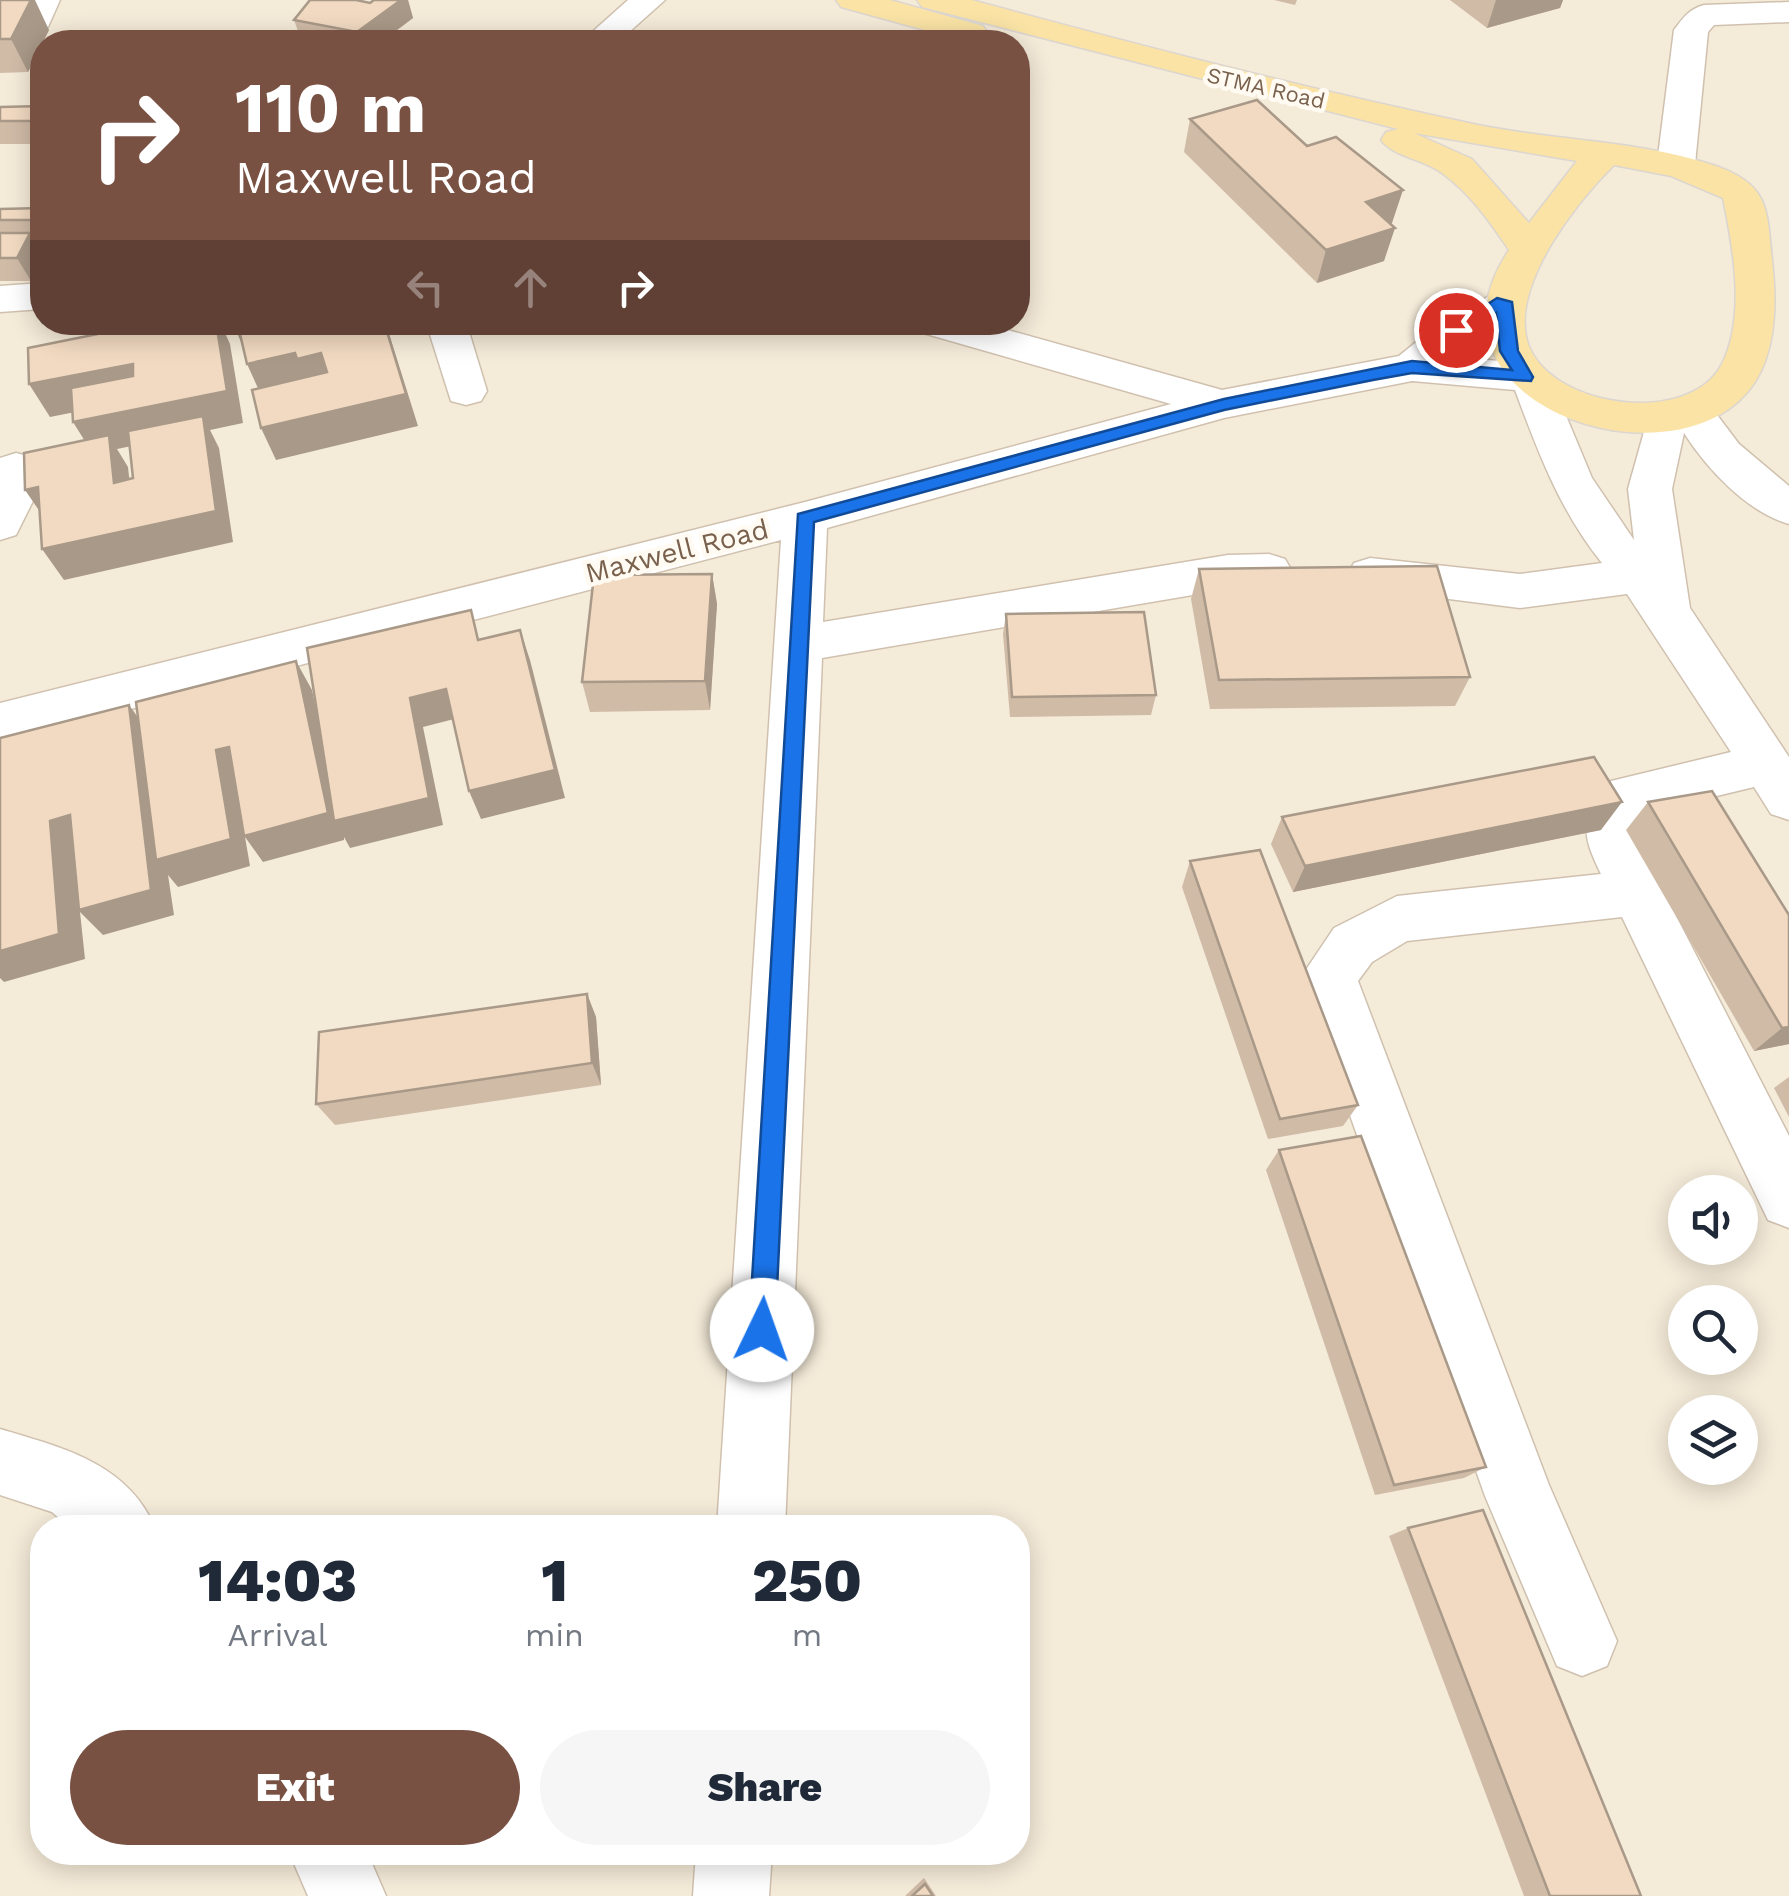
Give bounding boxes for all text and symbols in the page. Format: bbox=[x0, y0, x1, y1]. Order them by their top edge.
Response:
street label: STMA Road bbox=[1205, 62, 1327, 114]
text: 110 m bbox=[235, 67, 426, 149]
icon: right bbox=[70, 70, 200, 200]
text: Maxwell Road bbox=[235, 151, 537, 204]
icon: left bbox=[398, 260, 453, 315]
icon: ahead bbox=[503, 260, 558, 315]
icon: right bbox=[608, 260, 663, 315]
pin bbox=[1414, 288, 1499, 373]
icon: arrive bbox=[1429, 303, 1484, 358]
street label: Maxwell Road bbox=[582, 512, 772, 590]
map controls bbox=[1668, 1175, 1758, 1485]
button: sound bbox=[1668, 1175, 1758, 1265]
position arrow bbox=[710, 1278, 814, 1382]
button: search bbox=[1668, 1285, 1758, 1375]
button: layers bbox=[1668, 1395, 1758, 1485]
text: 14:03 bbox=[198, 1545, 357, 1616]
text: 1 bbox=[541, 1545, 568, 1616]
text: 250 bbox=[752, 1545, 862, 1616]
text: Arrival bbox=[228, 1616, 327, 1654]
text: min bbox=[525, 1616, 584, 1654]
text: m bbox=[792, 1616, 822, 1654]
button: Exit bbox=[70, 1730, 520, 1845]
button: Share bbox=[540, 1730, 990, 1845]

